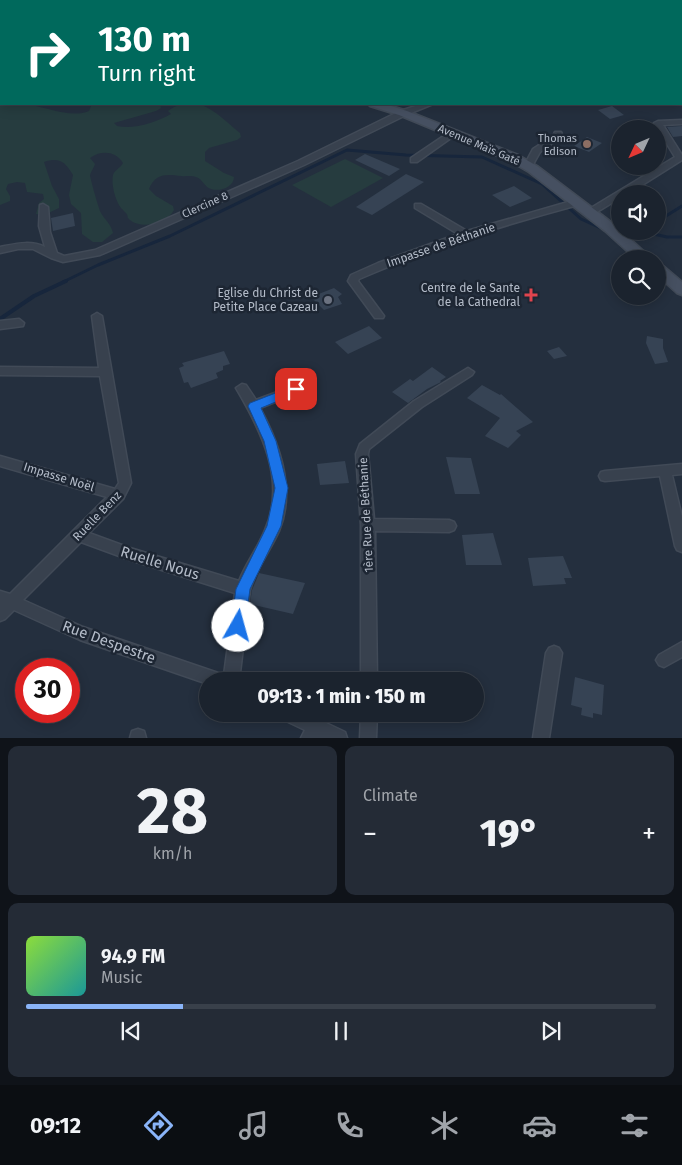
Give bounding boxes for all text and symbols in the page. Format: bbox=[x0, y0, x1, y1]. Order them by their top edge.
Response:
text: 130 m bbox=[98, 18, 191, 60]
icon: right bbox=[15, 20, 80, 85]
text: Turn right bbox=[98, 60, 195, 87]
north arrow bbox=[611, 120, 666, 175]
map controls bbox=[611, 120, 666, 305]
street label: Avenue Maïs Gaté bbox=[436, 122, 522, 168]
place label: Thomas Edison bbox=[538, 132, 577, 158]
marker: Thomas Edison bbox=[581, 138, 593, 150]
button: sound bbox=[611, 185, 666, 240]
street label: Clercine 8 bbox=[180, 189, 230, 221]
street label: Impasse de Béthanie bbox=[385, 220, 497, 270]
button: search bbox=[611, 250, 666, 305]
place label: Centre de le Sante de la Cathedral bbox=[421, 281, 520, 309]
place label: Eglise du Christ de Petite Place Cazeau bbox=[213, 286, 318, 314]
marker: Centre de le Sante de la Cathedral bbox=[524, 288, 538, 302]
marker: Eglise du Christ de Petite Place Cazeau bbox=[322, 294, 334, 306]
pin bbox=[275, 368, 317, 410]
icon: arrive bbox=[282, 375, 310, 403]
street label: 1ère Rue de Béthanie bbox=[356, 457, 376, 573]
street label: Impasse Noël bbox=[22, 460, 97, 495]
street label: Ruelle Benz bbox=[70, 488, 124, 544]
street label: Ruelle Nous bbox=[118, 542, 202, 584]
position arrow bbox=[211, 599, 263, 651]
street label: Rue Despestre bbox=[60, 617, 158, 667]
speed limit sign: 30 bbox=[15, 658, 80, 723]
text: 09:13 · 1 min · 150 m bbox=[258, 685, 425, 708]
text: 28 bbox=[137, 772, 208, 850]
text: Climate bbox=[363, 786, 418, 805]
text: 19° bbox=[480, 810, 539, 856]
text: − bbox=[363, 817, 377, 850]
text: + bbox=[642, 817, 656, 850]
text: km/h bbox=[153, 844, 192, 863]
text: 94.9 FM bbox=[101, 945, 165, 968]
text: Music bbox=[101, 968, 142, 987]
icon: previous bbox=[117, 1017, 145, 1045]
icon: pause bbox=[327, 1017, 355, 1045]
icon: next bbox=[537, 1017, 565, 1045]
icon: directions bbox=[141, 1108, 176, 1143]
icon: music bbox=[236, 1108, 271, 1143]
icon: phone bbox=[332, 1108, 367, 1143]
icon: climate bbox=[427, 1108, 462, 1143]
icon: car bbox=[522, 1108, 557, 1143]
icon: filters bbox=[617, 1108, 652, 1143]
text: 09:12 bbox=[30, 1112, 81, 1139]

